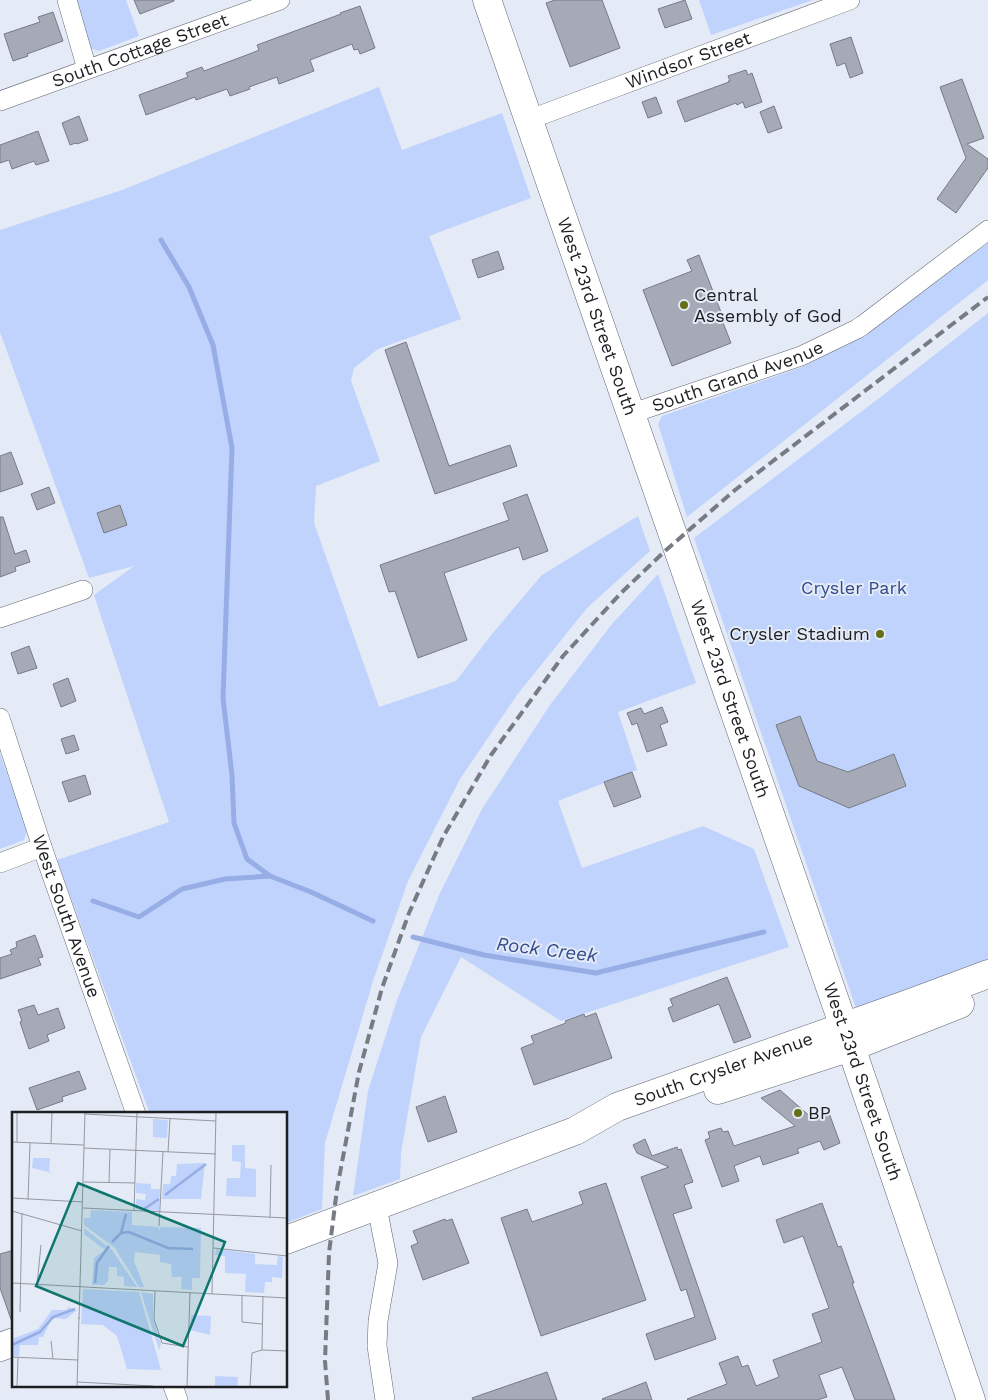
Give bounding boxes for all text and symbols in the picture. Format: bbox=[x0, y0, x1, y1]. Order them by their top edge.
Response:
street label: South Cottage Street bbox=[49, 8, 231, 91]
street label: Windsor Street bbox=[622, 27, 754, 93]
street label: West 23rd Street South bbox=[553, 214, 642, 418]
place label: Central Assembly of God bbox=[694, 284, 842, 326]
marker: Central Assembly of God bbox=[678, 299, 690, 311]
street label: South Grand Avenue bbox=[649, 336, 827, 416]
park label: Crysler Park bbox=[801, 577, 907, 598]
street label: West 23rd Street South bbox=[686, 597, 775, 801]
place label: Crysler Stadium bbox=[729, 623, 870, 644]
marker: Crysler Stadium bbox=[874, 628, 886, 640]
street label: West South Avenue bbox=[29, 832, 105, 1000]
water label: Rock Creek bbox=[495, 932, 599, 967]
street label: West 23rd Street South bbox=[819, 980, 907, 1183]
street label: South Crysler Avenue bbox=[631, 1028, 816, 1110]
place label: BP bbox=[808, 1102, 831, 1123]
marker: BP bbox=[792, 1107, 804, 1119]
inset map bbox=[12, 1112, 288, 1388]

